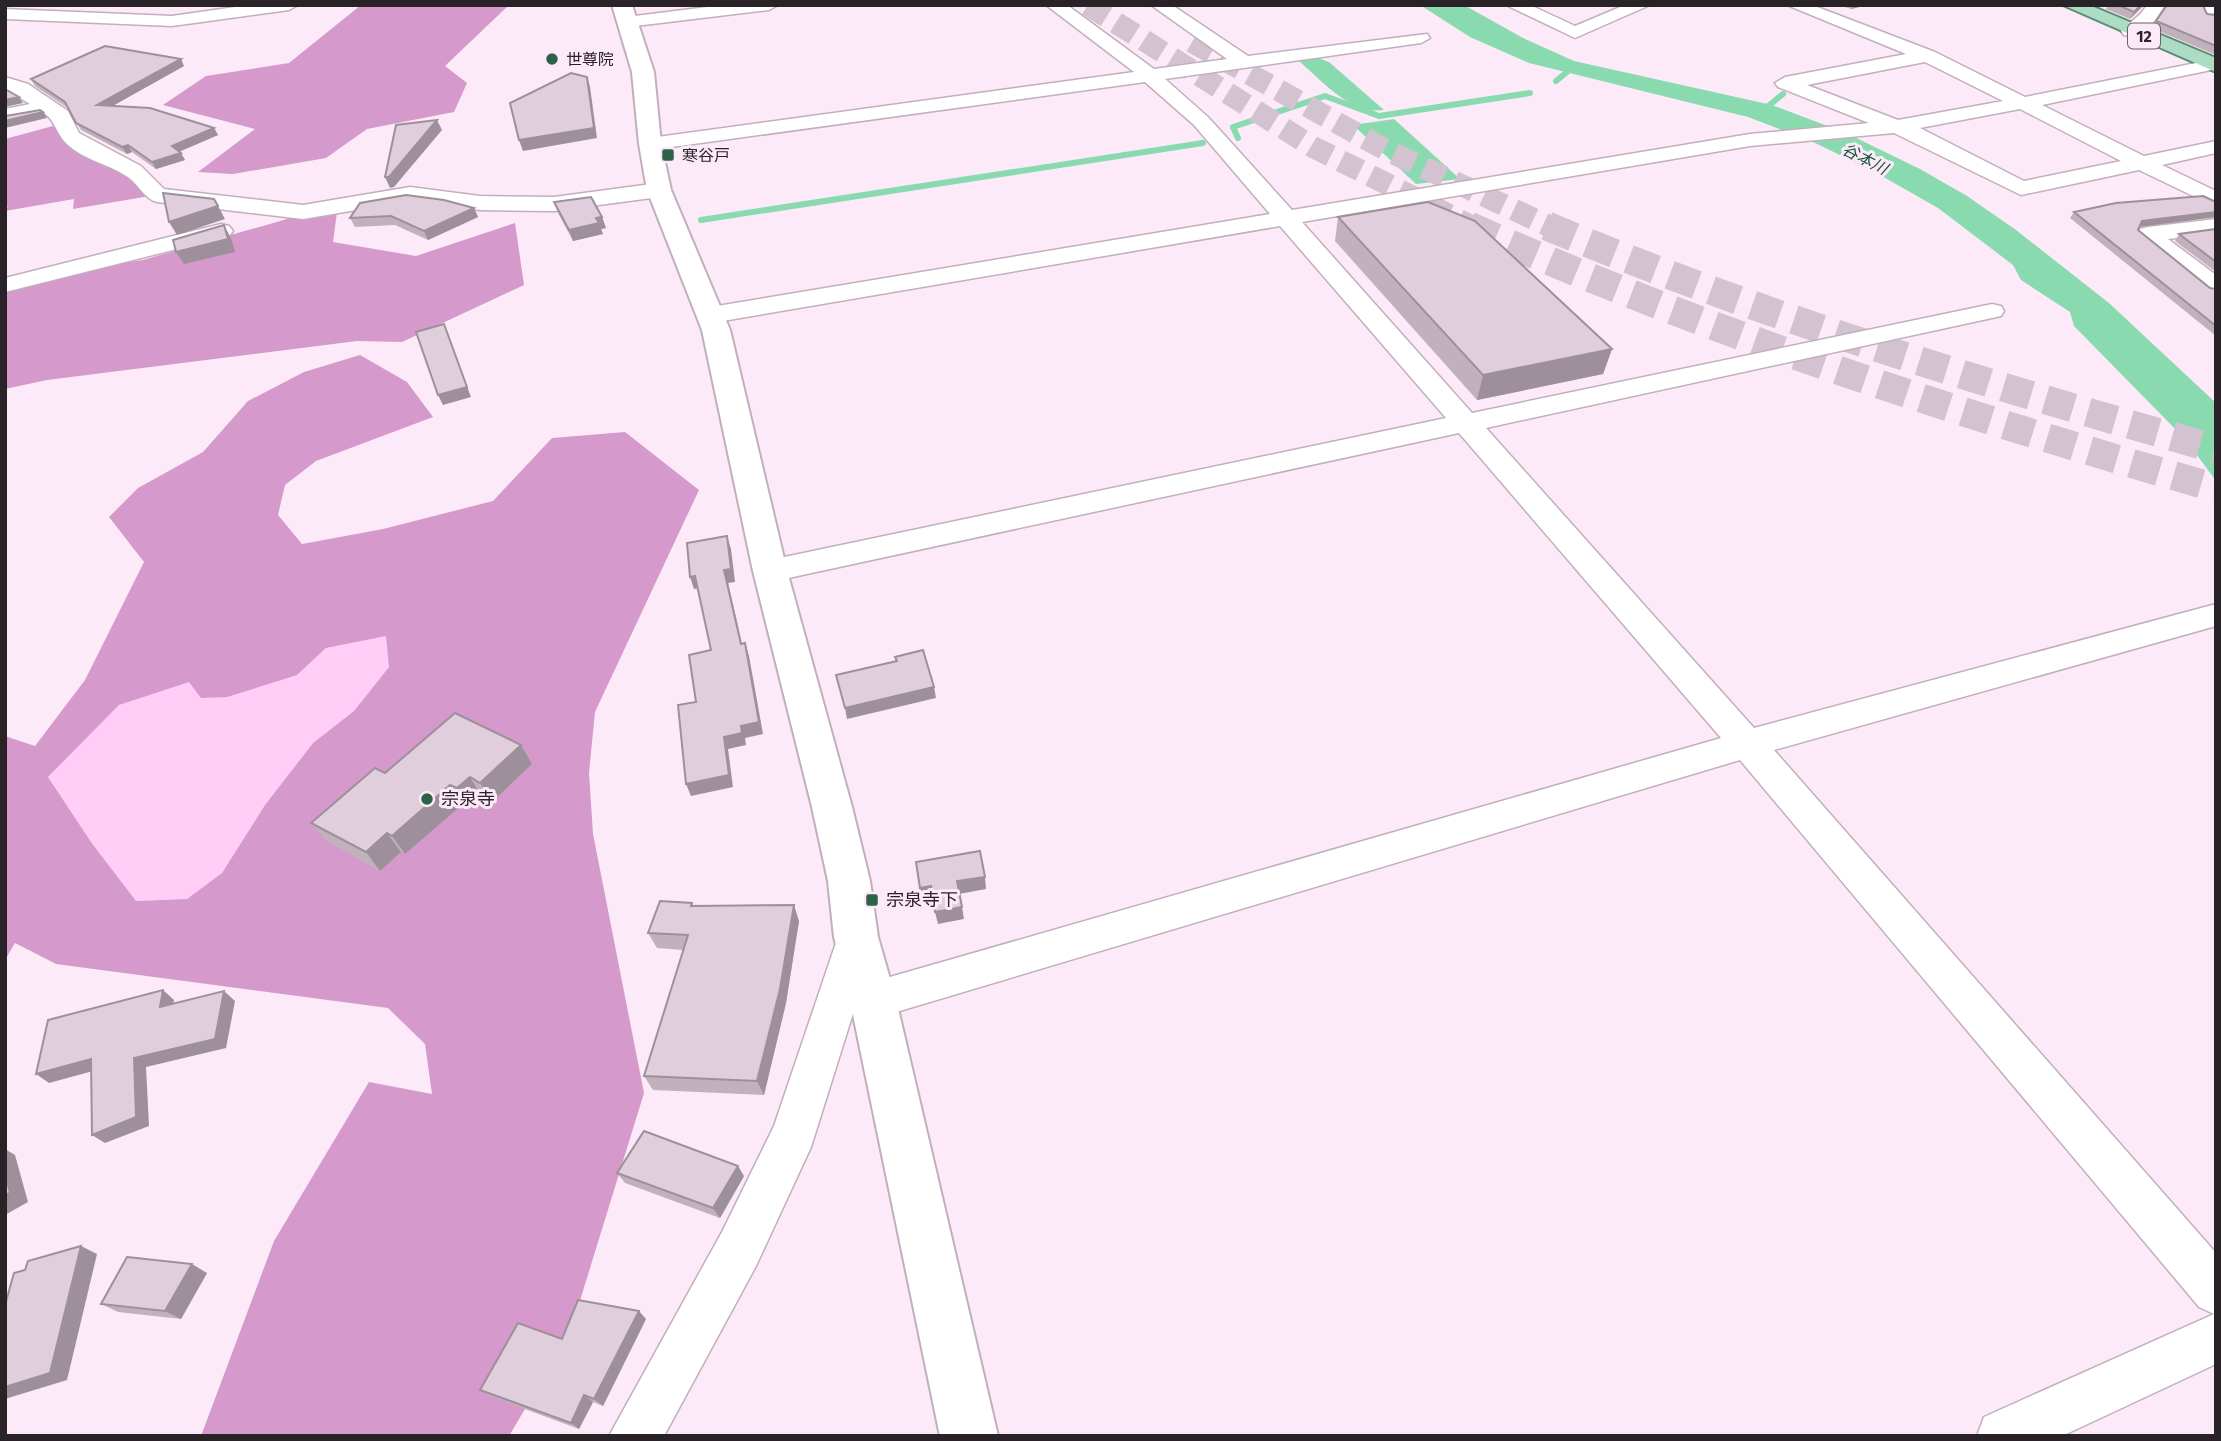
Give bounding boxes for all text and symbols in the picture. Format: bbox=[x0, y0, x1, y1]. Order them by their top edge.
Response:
road number: 12 bbox=[2128, 24, 2160, 48]
place label: 世尊院 bbox=[566, 50, 614, 69]
marker: 世尊院 bbox=[544, 51, 560, 67]
water label: 谷本川 bbox=[1839, 140, 1892, 179]
place label: 寒谷戸 bbox=[682, 146, 730, 165]
marker: 寒谷戸 bbox=[660, 147, 676, 163]
place label: 宗泉寺 bbox=[441, 788, 495, 810]
marker: 宗泉寺 bbox=[419, 791, 435, 807]
place label: 宗泉寺下 bbox=[886, 889, 958, 911]
marker: 宗泉寺下 bbox=[864, 892, 880, 908]

